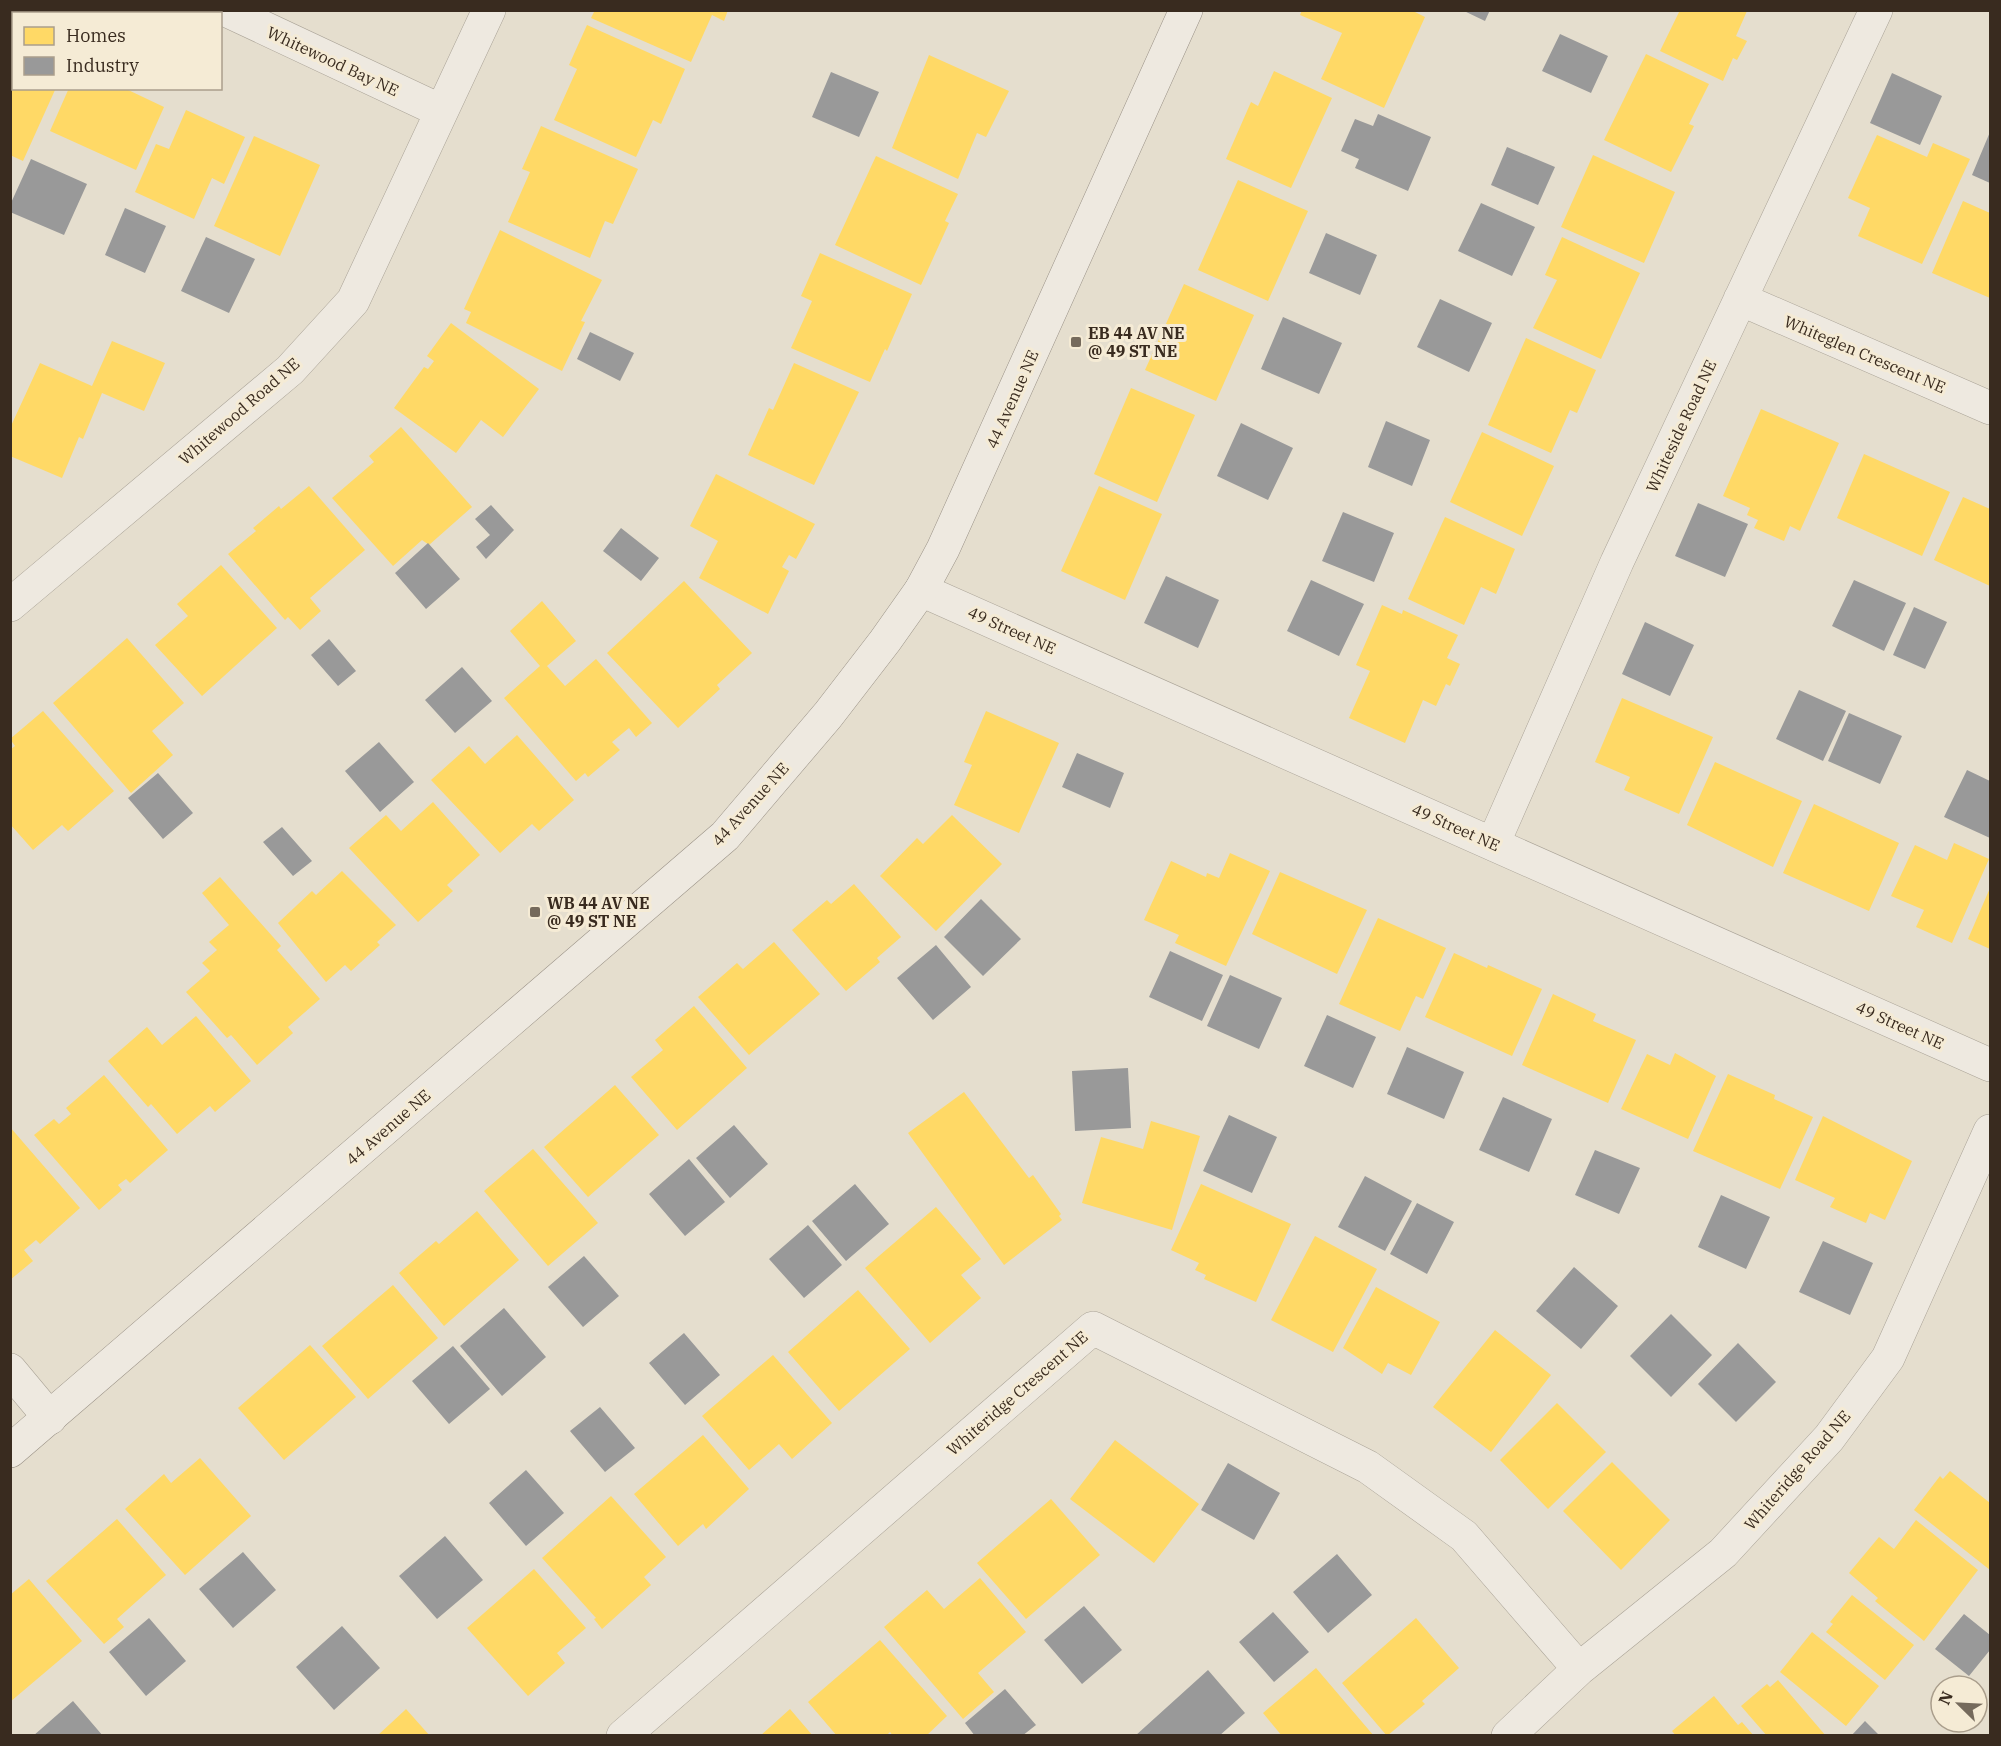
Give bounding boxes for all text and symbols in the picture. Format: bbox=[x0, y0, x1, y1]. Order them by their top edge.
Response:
legend bbox=[12, 12, 222, 90]
street label: Whitewood Bay NE bbox=[264, 22, 402, 100]
text: Homes bbox=[66, 24, 126, 47]
text: Industry bbox=[66, 54, 139, 77]
street label: Whiteglen Crescent NE bbox=[1781, 311, 1949, 397]
place label: EB 44 AV NE @ 49 ST NE bbox=[1088, 323, 1185, 361]
marker: EB 44 AV NE @ 49 ST NE bbox=[1069, 335, 1083, 349]
street label: 44 Avenue NE bbox=[981, 347, 1043, 451]
street label: Whitewood Road NE bbox=[175, 353, 303, 469]
street label: Whiteside Road NE bbox=[1641, 356, 1721, 496]
street label: 49 Street NE bbox=[965, 602, 1059, 658]
street label: 44 Avenue NE bbox=[707, 758, 793, 850]
street label: 49 Street NE bbox=[1409, 799, 1503, 855]
place label: WB 44 AV NE @ 49 ST NE bbox=[547, 893, 650, 931]
marker: WB 44 AV NE @ 49 ST NE bbox=[528, 905, 542, 919]
street label: 49 Street NE bbox=[1853, 997, 1947, 1053]
street label: 44 Avenue NE bbox=[342, 1085, 434, 1169]
street label: Whiteridge Crescent NE bbox=[942, 1326, 1092, 1460]
street label: Whiteridge Road NE bbox=[1740, 1406, 1854, 1534]
north arrow bbox=[1929, 1674, 1989, 1734]
text: N bbox=[1934, 1688, 1957, 1708]

